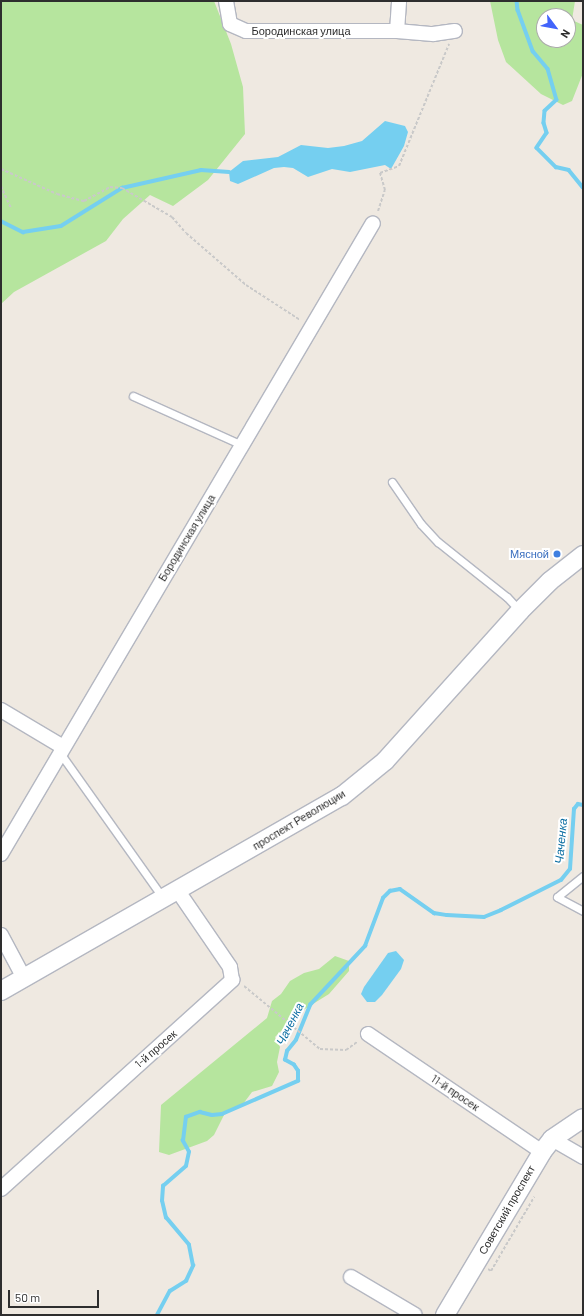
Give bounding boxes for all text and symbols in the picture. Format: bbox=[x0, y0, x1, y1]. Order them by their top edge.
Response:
north arrow bbox=[536, 8, 576, 48]
street label: Бородинская улица bbox=[251, 24, 351, 38]
text: N bbox=[558, 28, 573, 41]
street label: Бородинская улица bbox=[156, 492, 218, 584]
place label: Мясной bbox=[510, 547, 549, 561]
marker: Мясной bbox=[552, 549, 562, 559]
street label: проспект Революции bbox=[250, 787, 348, 853]
water label: Чаченка bbox=[552, 818, 570, 864]
water label: Чаченка bbox=[273, 1000, 307, 1048]
street label: 1-й просек bbox=[132, 1027, 180, 1071]
street label: 11-й просек bbox=[428, 1072, 482, 1114]
street label: Советский проспект bbox=[476, 1163, 538, 1257]
scale bar bbox=[10, 1282, 101, 1308]
text: 50 m bbox=[15, 1290, 40, 1304]

